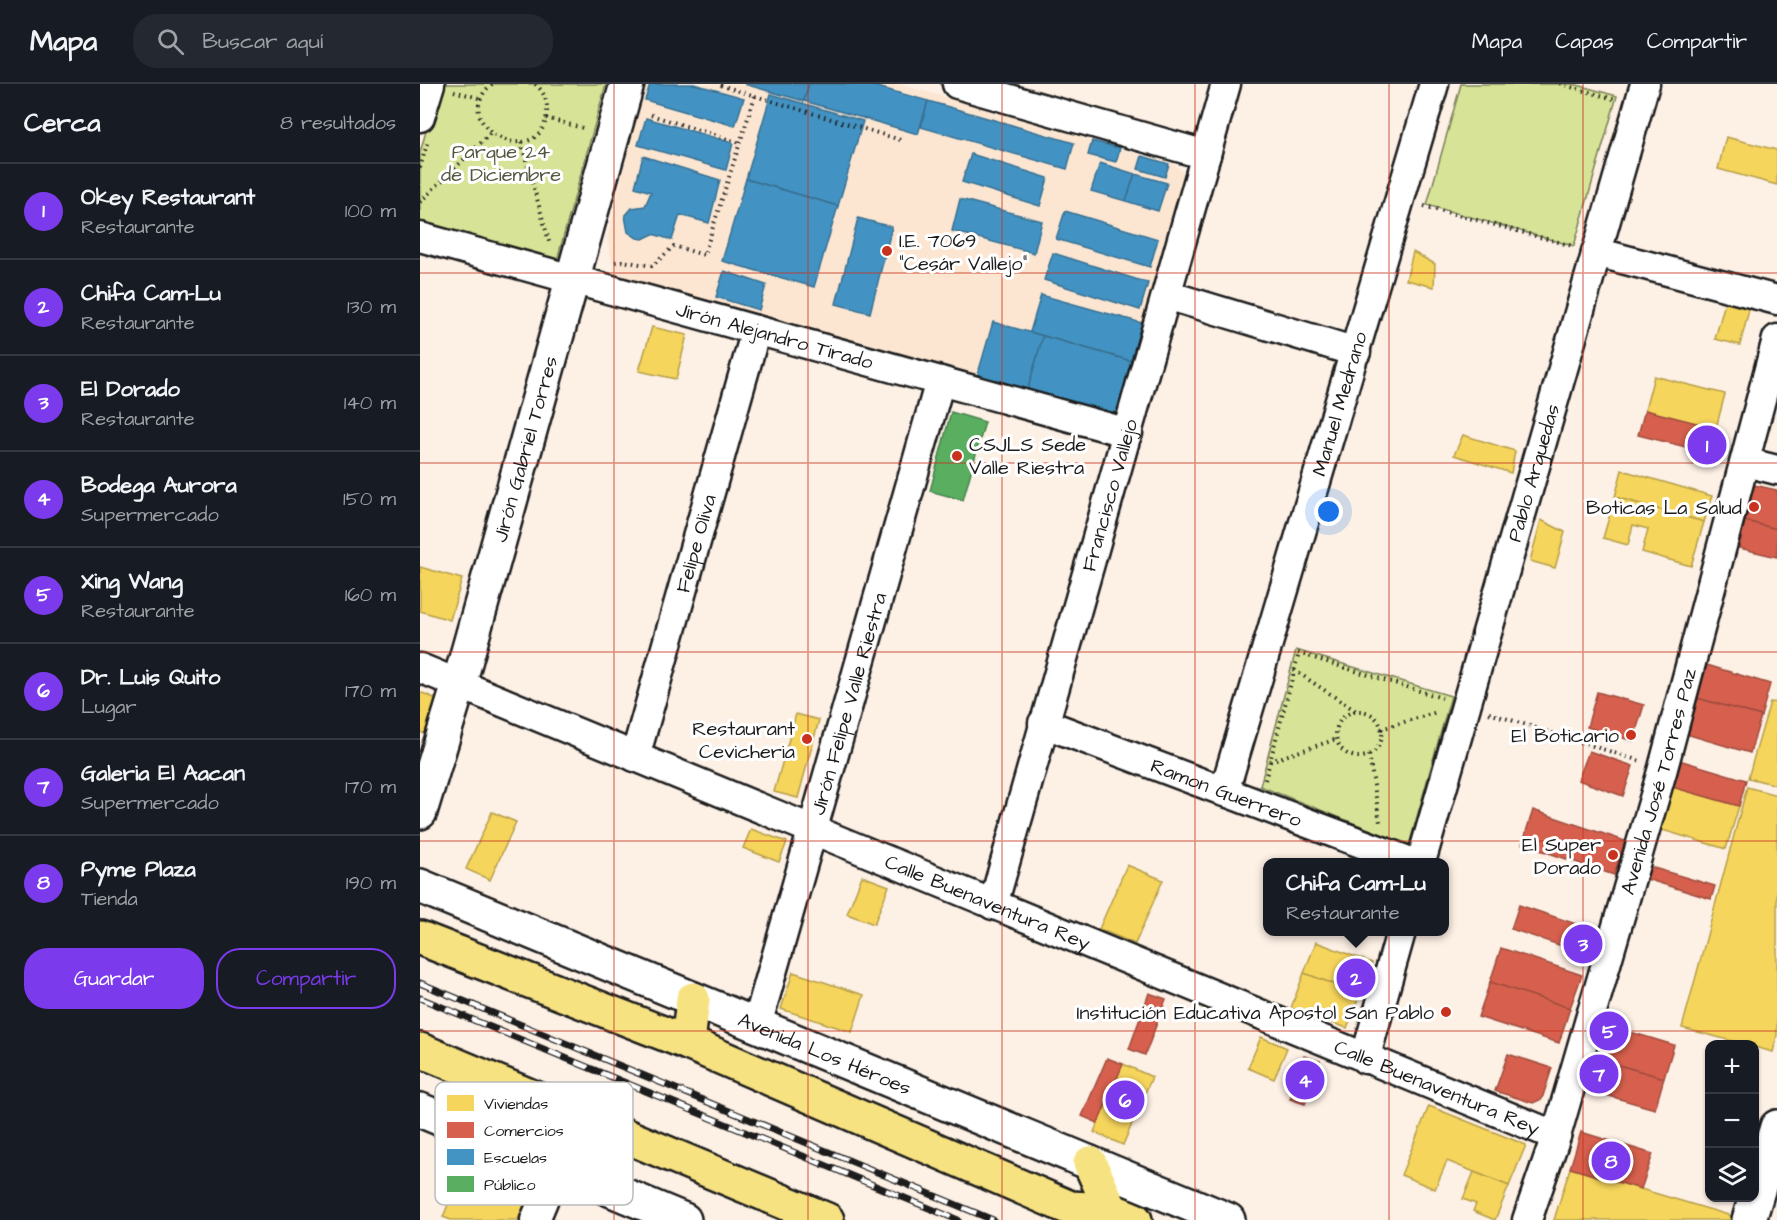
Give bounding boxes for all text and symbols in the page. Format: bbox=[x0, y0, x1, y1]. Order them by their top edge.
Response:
search box bbox=[133, 14, 553, 68]
text: Mapa bbox=[30, 22, 97, 61]
icon: search bbox=[154, 25, 187, 58]
text: Buscar aquí bbox=[202, 26, 323, 57]
text: Mapa bbox=[1472, 27, 1522, 56]
text: Capas bbox=[1555, 27, 1614, 56]
text: Compartir bbox=[1647, 27, 1747, 56]
text: Cerca bbox=[24, 105, 101, 141]
text: 8 resultados bbox=[280, 109, 396, 137]
park label: Parque 24 de Diciembre bbox=[441, 138, 561, 189]
text: Okey Restaurant bbox=[81, 182, 255, 213]
text: 1 bbox=[42, 197, 45, 225]
text: 100 m bbox=[345, 197, 396, 225]
text: Restaurante bbox=[81, 213, 195, 241]
place label: I.E. 7069 "Cesár Vallejo" bbox=[899, 227, 1028, 278]
marker: I.E. 7069 "Cesár Vallejo" bbox=[880, 244, 894, 258]
text: Chifa Cam-Lu bbox=[81, 278, 221, 309]
text: 2 bbox=[38, 293, 49, 321]
text: 130 m bbox=[347, 293, 396, 321]
street label: Jirón Alejandro Tirado bbox=[673, 296, 876, 377]
text: Restaurante bbox=[81, 309, 195, 337]
street label: Manuel Medrano bbox=[1306, 329, 1375, 479]
street label: Jirón Gabriel Torres bbox=[486, 353, 565, 545]
text: El Dorado bbox=[81, 374, 180, 405]
text: 3 bbox=[38, 389, 49, 417]
text: 140 m bbox=[344, 389, 396, 417]
street label: Pablo Arguedas bbox=[1501, 401, 1567, 545]
text: Restaurante bbox=[81, 405, 195, 433]
street label: Francisco Vallejo bbox=[1075, 416, 1145, 575]
pin: 1 bbox=[1688, 422, 1726, 468]
place label: CSJLS Sede Valle Riestra bbox=[969, 431, 1086, 482]
marker: CSJLS Sede Valle Riestra bbox=[950, 449, 964, 463]
text: Bodega Aurora bbox=[81, 470, 237, 501]
text: 4 bbox=[37, 485, 50, 513]
text: 150 m bbox=[343, 485, 396, 513]
street label: Felipe Oliva bbox=[669, 491, 724, 596]
place label: Boticas La Salud bbox=[1586, 494, 1742, 522]
your location bbox=[1314, 497, 1343, 526]
marker: Boticas La Salud bbox=[1747, 500, 1761, 514]
text: Supermercado bbox=[81, 501, 219, 529]
text: Xing Wang bbox=[81, 566, 183, 597]
text: 5 bbox=[36, 581, 51, 609]
text: 160 m bbox=[345, 581, 396, 609]
street label: Jirón Felipe Valle Riestra bbox=[804, 589, 894, 819]
text: Restaurante bbox=[81, 597, 195, 625]
text: Dr. Luis Quito bbox=[81, 662, 220, 693]
street label: Avenida José Torres Paz bbox=[1614, 665, 1704, 898]
text: 6 bbox=[37, 677, 50, 705]
text: 170 m bbox=[345, 677, 396, 705]
text: Lugar bbox=[81, 693, 137, 721]
place label: Restaurant Cevicheria bbox=[692, 715, 795, 766]
place label: El Boticario bbox=[1511, 722, 1619, 750]
marker: El Boticario bbox=[1624, 728, 1638, 742]
marker: Restaurant Cevicheria bbox=[800, 732, 814, 746]
street label: Ramon Guerrero bbox=[1147, 752, 1305, 834]
text: Galeria El Aacan bbox=[81, 758, 245, 789]
text: 7 bbox=[37, 773, 50, 801]
text: 170 m bbox=[345, 773, 396, 801]
text: Supermercado bbox=[81, 789, 219, 817]
place label: El Super Dorado bbox=[1522, 831, 1601, 882]
street label: Calle Buenaventura Rey bbox=[880, 848, 1094, 959]
marker: El Super Dorado bbox=[1606, 848, 1620, 862]
text: Pyme Plaza bbox=[81, 854, 196, 885]
popup bbox=[1263, 858, 1449, 936]
text: Chifa Cam-Lu bbox=[1286, 868, 1426, 899]
text: 8 bbox=[37, 869, 50, 897]
text: 190 m bbox=[346, 869, 396, 897]
text: Tienda bbox=[81, 885, 138, 913]
text: Restaurante bbox=[1286, 899, 1400, 927]
pin: 3 bbox=[1564, 922, 1602, 966]
button: Guardar bbox=[24, 948, 204, 1009]
button: Compartir bbox=[216, 948, 396, 1009]
pin: 2 bbox=[1336, 956, 1376, 1000]
place label: Institución Educativa Apostol San Pablo bbox=[1077, 999, 1434, 1027]
marker: Institución Educativa Apostol San Pablo bbox=[1439, 1005, 1453, 1019]
street label: Avenida Los Héroes bbox=[734, 1006, 915, 1102]
pin: 5 bbox=[1590, 1008, 1628, 1054]
street label: Calle Buenaventura Rey bbox=[1330, 1033, 1544, 1144]
map controls bbox=[1705, 1040, 1759, 1202]
button: + bbox=[1705, 1040, 1759, 1094]
pin: 7 bbox=[1580, 1052, 1618, 1096]
pin: 4 bbox=[1286, 1058, 1324, 1102]
pin: 6 bbox=[1106, 1078, 1144, 1122]
legend bbox=[435, 1082, 633, 1205]
text: Viviendas bbox=[484, 1093, 548, 1115]
button: − bbox=[1705, 1094, 1759, 1148]
text: Comercios bbox=[484, 1120, 564, 1142]
pin: 8 bbox=[1592, 1138, 1630, 1184]
text: Escuelas bbox=[484, 1147, 547, 1169]
button: layers bbox=[1705, 1148, 1759, 1202]
text: Público bbox=[484, 1174, 535, 1196]

